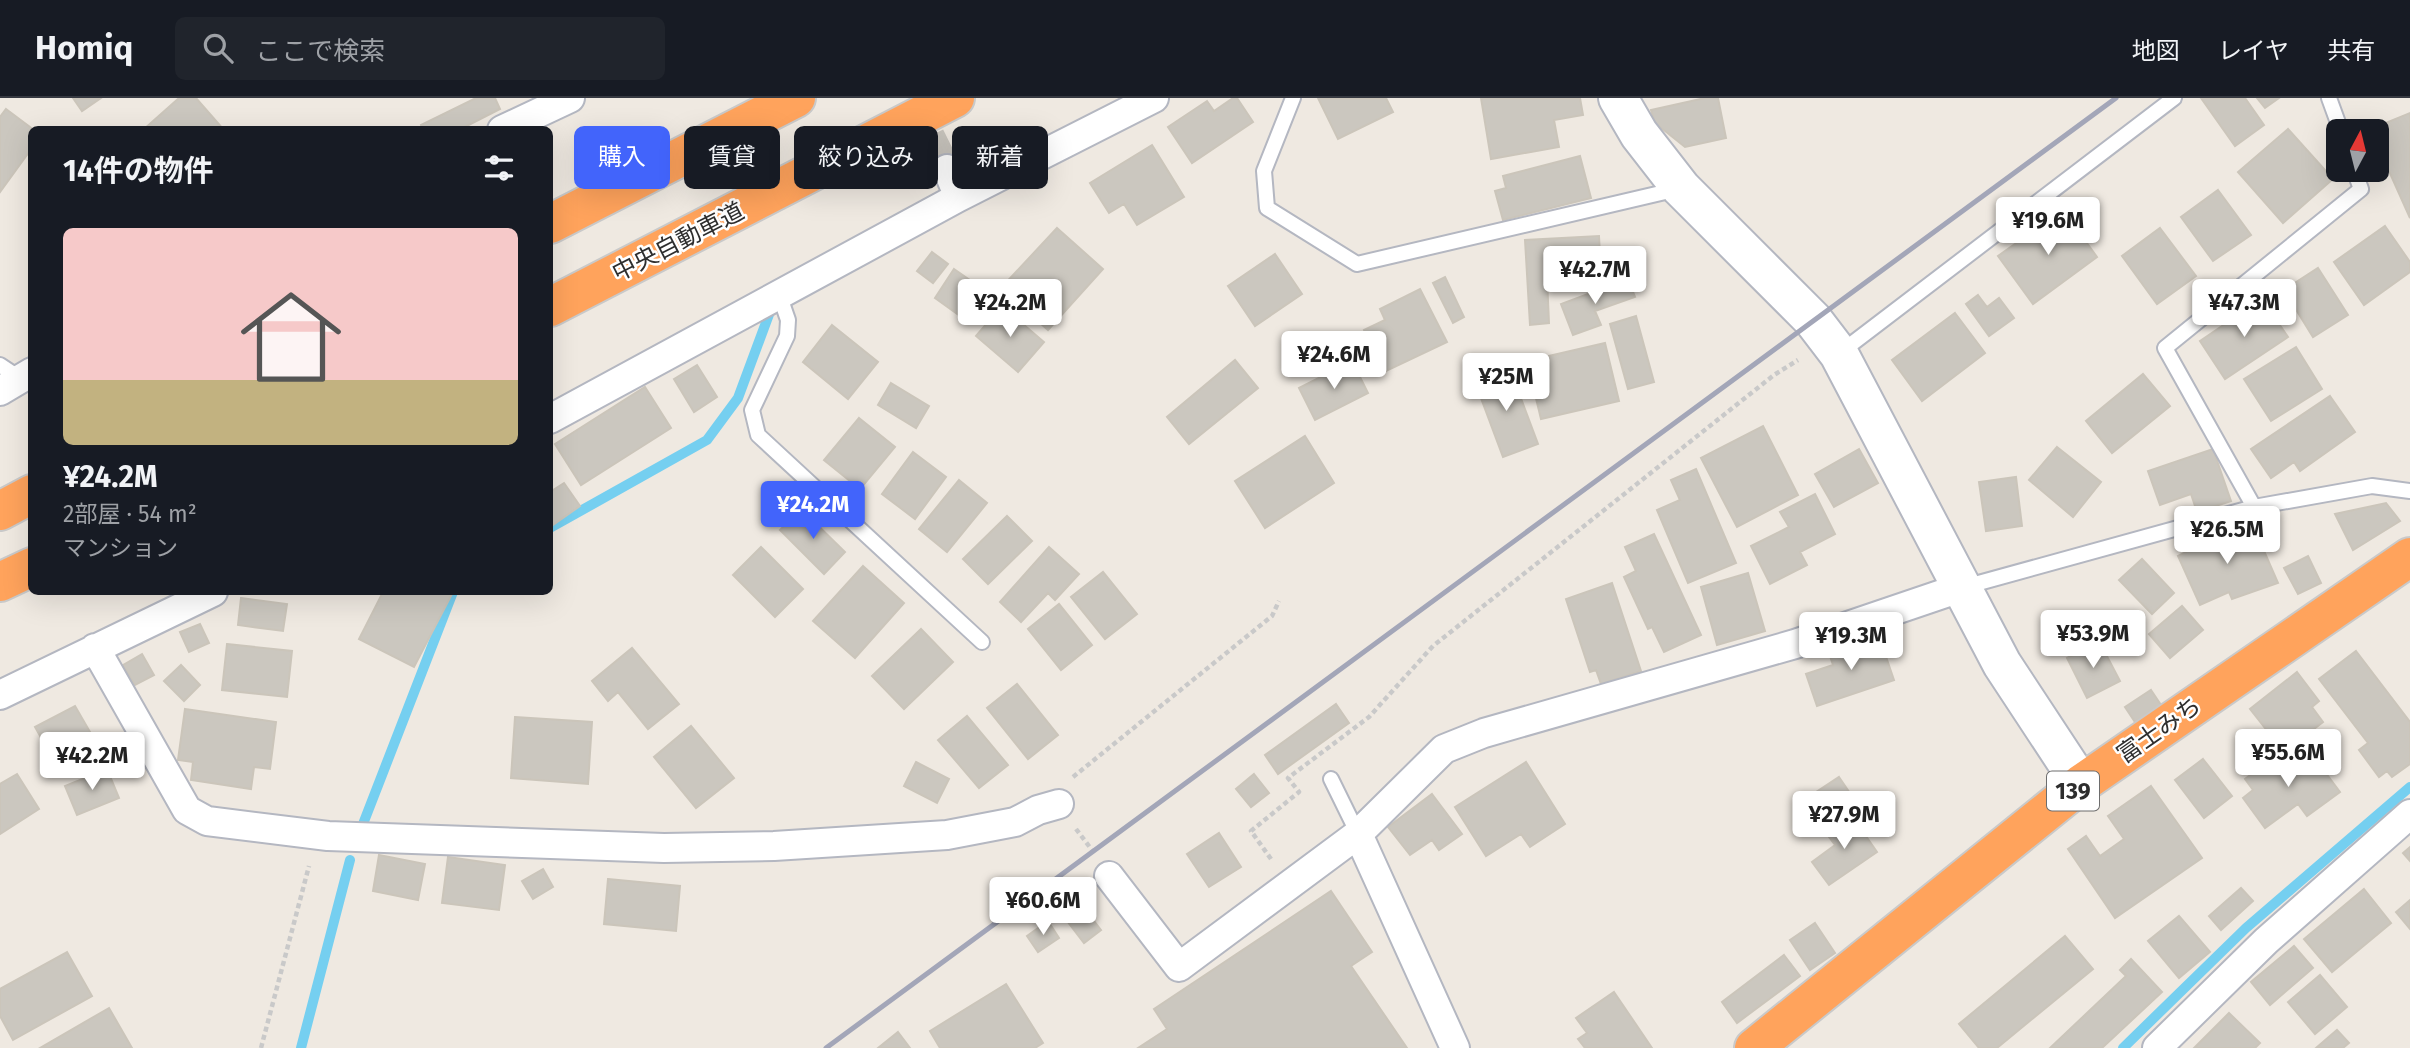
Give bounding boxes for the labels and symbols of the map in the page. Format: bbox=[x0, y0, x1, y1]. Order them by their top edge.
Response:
north arrow bbox=[2326, 119, 2389, 182]
street label: 中央自動車道 bbox=[607, 197, 749, 287]
pin: ¥19.6M bbox=[1991, 198, 2105, 257]
pin: ¥42.7M bbox=[1538, 246, 1652, 306]
pin: ¥24.2M bbox=[953, 280, 1067, 339]
pin: ¥47.3M bbox=[2187, 280, 2301, 339]
pin: ¥24.6M bbox=[1277, 331, 1391, 391]
pin: ¥25M bbox=[1465, 354, 1547, 413]
pin: ¥24.2M bbox=[756, 482, 870, 541]
pin: ¥26.5M bbox=[2170, 506, 2284, 566]
pin: ¥53.9M bbox=[2036, 610, 2150, 670]
pin: ¥19.3M bbox=[1794, 612, 1908, 672]
street label: 富士みち bbox=[2112, 691, 2206, 769]
pin: ¥55.6M bbox=[2231, 730, 2345, 789]
pin: ¥42.2M bbox=[35, 732, 149, 792]
road number: 139 bbox=[2047, 772, 2099, 810]
pin: ¥27.9M bbox=[1787, 792, 1901, 851]
pin: ¥60.6M bbox=[986, 878, 1100, 937]

